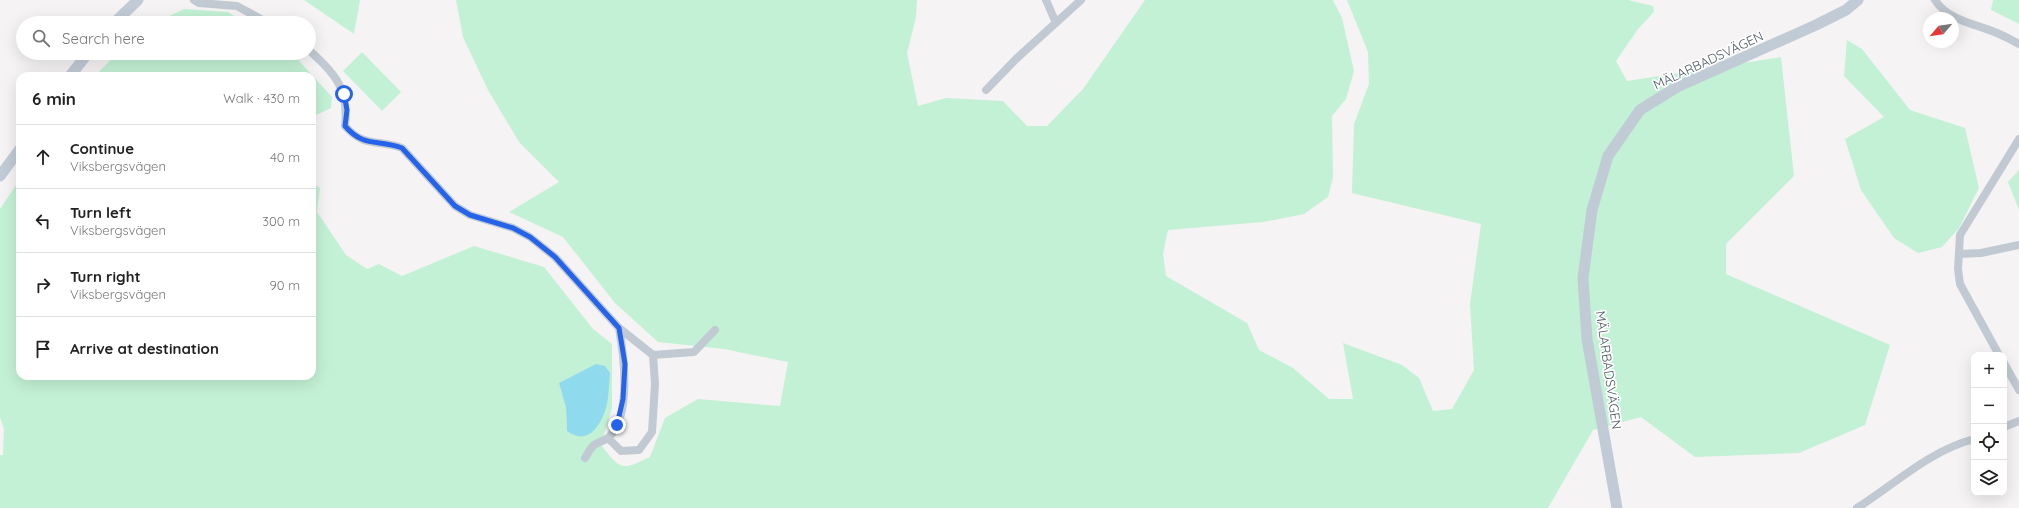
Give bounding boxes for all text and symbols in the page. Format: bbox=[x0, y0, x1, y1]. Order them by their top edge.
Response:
north arrow bbox=[1923, 12, 1959, 48]
search box bbox=[16, 16, 316, 60]
icon: search bbox=[30, 27, 52, 49]
street label: MÄLARBADSVÄGEN bbox=[1650, 27, 1766, 93]
text: Search here bbox=[62, 29, 145, 48]
route start bbox=[335, 85, 353, 103]
text: 6 min bbox=[32, 88, 76, 109]
text: Walk · 430 m bbox=[223, 90, 300, 106]
text: Continue bbox=[70, 139, 134, 158]
icon: ahead bbox=[32, 146, 54, 168]
text: 40 m bbox=[270, 149, 300, 165]
text: Viksbergsvägen bbox=[70, 158, 166, 174]
text: Turn left bbox=[70, 203, 132, 222]
icon: left bbox=[32, 210, 54, 232]
text: 300 m bbox=[262, 213, 300, 229]
text: Viksbergsvägen bbox=[70, 222, 166, 238]
text: Turn right bbox=[70, 267, 141, 286]
icon: right bbox=[32, 274, 54, 296]
text: 90 m bbox=[270, 277, 300, 293]
text: Viksbergsvägen bbox=[70, 286, 166, 302]
street label: MÄLARBADSVÄGEN bbox=[1593, 310, 1625, 430]
icon: arrive bbox=[32, 338, 54, 360]
text: Arrive at destination bbox=[70, 339, 219, 358]
map controls bbox=[1971, 352, 2007, 496]
button: + bbox=[1971, 352, 2007, 388]
button: − bbox=[1971, 388, 2007, 424]
route end bbox=[608, 416, 626, 434]
button: locate bbox=[1971, 424, 2007, 460]
button: layers bbox=[1971, 460, 2007, 496]

